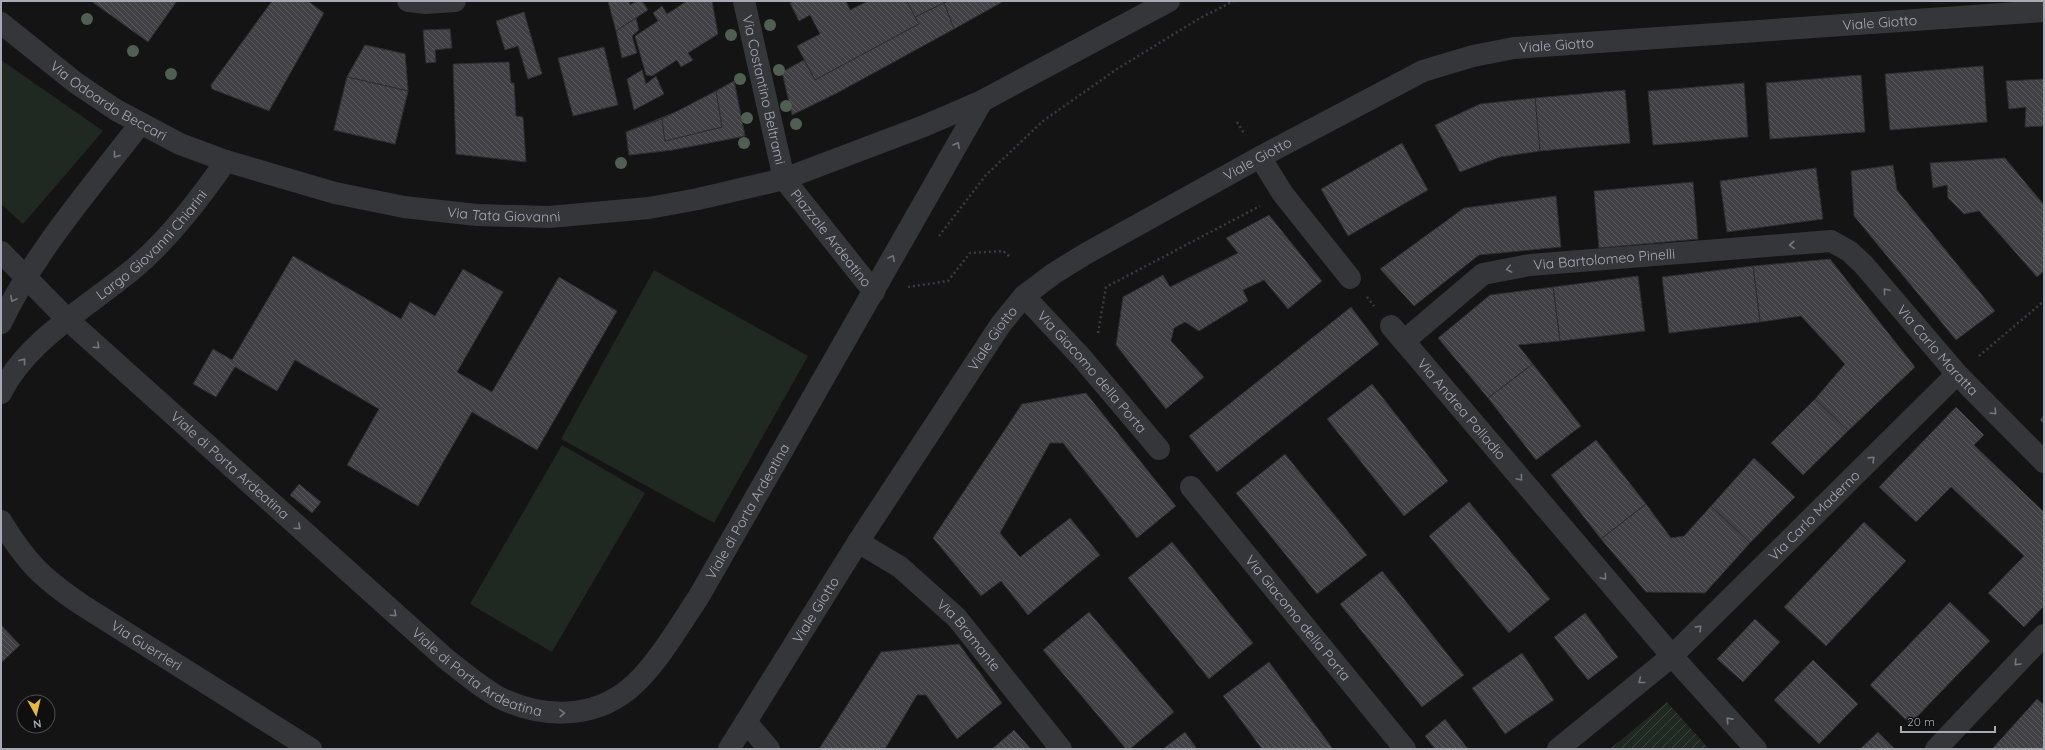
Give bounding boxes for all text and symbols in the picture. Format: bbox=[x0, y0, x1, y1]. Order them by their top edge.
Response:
street label: Viale Giotto bbox=[1842, 11, 1918, 34]
street label: Via Costantino Beltrami bbox=[738, 13, 789, 166]
street label: Viale Giotto bbox=[1519, 33, 1594, 57]
street label: Via Odoardo Beccari bbox=[46, 57, 170, 144]
street label: Viale Giotto bbox=[1220, 133, 1295, 184]
one-way arrow bbox=[952, 142, 959, 149]
one-way arrow bbox=[114, 151, 121, 158]
street label: Largo Giovanni Chiarini bbox=[92, 186, 211, 304]
street label: Piazzale Ardeatino bbox=[787, 186, 876, 291]
street label: Via Tata Giovanni bbox=[446, 203, 561, 226]
one-way arrow bbox=[1789, 240, 1795, 249]
street label: Via Bartolomeo Pinelli bbox=[1533, 244, 1676, 274]
one-way arrow bbox=[888, 255, 895, 262]
one-way arrow bbox=[1506, 264, 1512, 272]
one-way arrow bbox=[1884, 289, 1891, 296]
one-way arrow bbox=[10, 295, 18, 302]
street label: Via Carlo Maratta bbox=[1893, 301, 1982, 399]
street label: Viale Giotto bbox=[964, 302, 1021, 374]
street label: Via Giacomo della Porta bbox=[1033, 307, 1151, 437]
one-way arrow bbox=[92, 342, 100, 349]
street label: Via Andrea Palladio bbox=[1414, 355, 1510, 463]
one-way arrow bbox=[18, 359, 25, 366]
street label: Viale di Porta Ardeatina bbox=[167, 407, 293, 523]
one-way arrow bbox=[1989, 407, 1997, 415]
street label: Viale di Porta Ardeatina bbox=[702, 440, 793, 582]
one-way arrow bbox=[1867, 456, 1875, 464]
street label: Via Carlo Maderno bbox=[1765, 466, 1864, 565]
one-way arrow bbox=[1515, 473, 1522, 480]
one-way arrow bbox=[293, 522, 301, 530]
street label: Via Giacomo della Porta bbox=[1241, 551, 1355, 684]
one-way arrow bbox=[1600, 572, 1607, 579]
street label: Viale Giotto bbox=[788, 573, 843, 646]
street label: Via Bramante bbox=[933, 595, 1005, 675]
one-way arrow bbox=[390, 609, 397, 616]
street label: Via Guerrieri bbox=[108, 616, 185, 675]
street label: Viale di Porta Ardeatina bbox=[408, 624, 543, 720]
one-way arrow bbox=[1694, 626, 1702, 633]
one-way arrow bbox=[2014, 658, 2022, 666]
one-way arrow bbox=[1639, 676, 1646, 683]
north arrow bbox=[16, 694, 56, 734]
scale bar bbox=[1901, 708, 1995, 734]
one-way arrow bbox=[559, 709, 565, 718]
text: 20 m bbox=[1907, 714, 1935, 729]
text: N bbox=[32, 716, 42, 731]
one-way arrow bbox=[1727, 717, 1734, 725]

